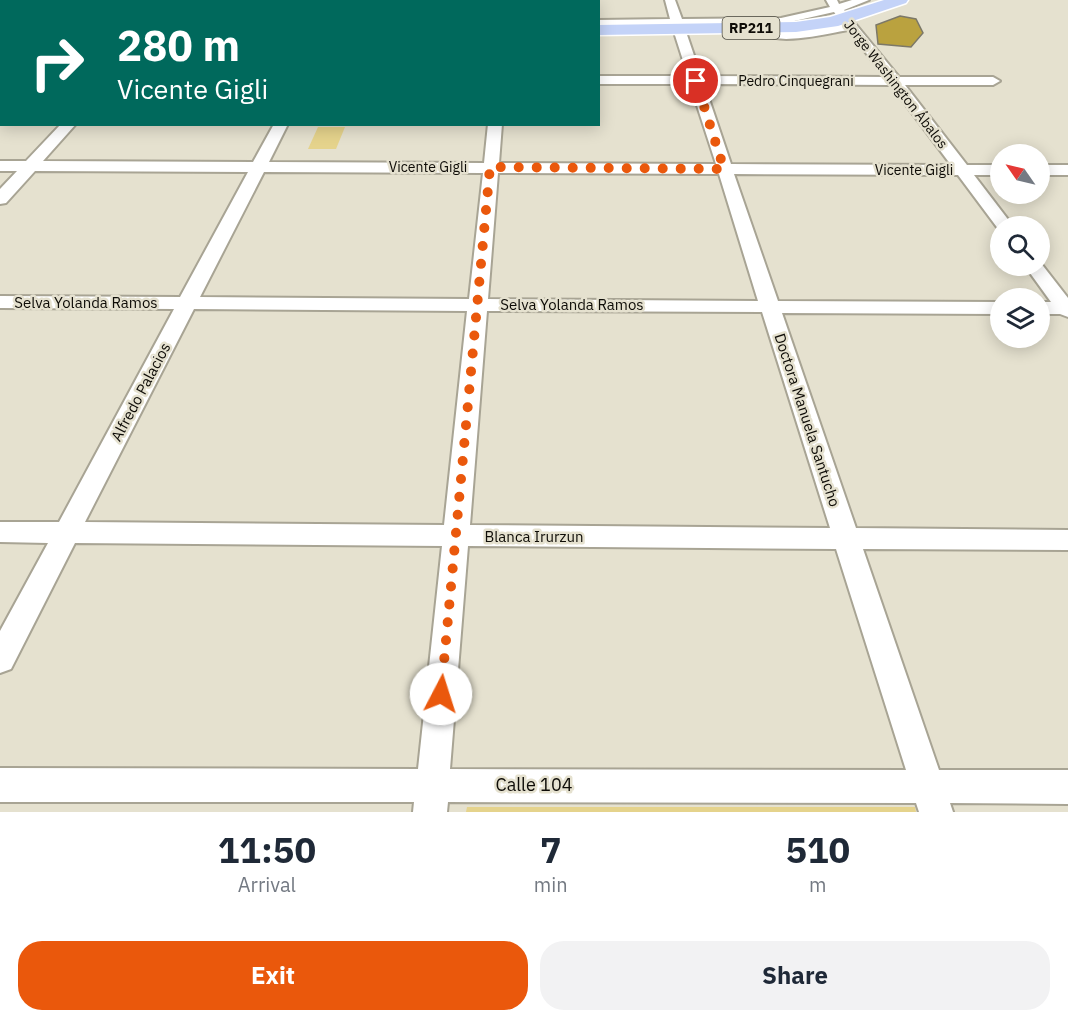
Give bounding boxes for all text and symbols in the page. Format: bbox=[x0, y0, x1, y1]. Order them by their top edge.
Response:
street label: Jorge Washington Ábalos bbox=[840, 15, 953, 152]
road number: RP211 bbox=[722, 17, 780, 39]
text: 280 m bbox=[117, 18, 240, 73]
icon: right bbox=[18, 24, 96, 102]
pin bbox=[670, 55, 721, 106]
icon: arrive bbox=[679, 64, 712, 97]
text: Vicente Gigli bbox=[117, 71, 268, 106]
street label: Pedro Cinquegrani bbox=[738, 72, 854, 90]
north arrow bbox=[990, 144, 1050, 204]
map controls bbox=[990, 144, 1050, 348]
street label: Vicente Gigli bbox=[389, 158, 467, 176]
street label: Vicente Gigli bbox=[875, 161, 953, 179]
button: search bbox=[990, 216, 1050, 276]
button: layers bbox=[990, 288, 1050, 348]
street label: Selva Yolanda Ramos bbox=[14, 293, 158, 312]
street label: Selva Yolanda Ramos bbox=[500, 295, 644, 314]
street label: Doctora Manuela Santucho bbox=[770, 331, 845, 509]
street label: Alfredo Palacios bbox=[107, 339, 175, 444]
street label: Blanca Irurzun bbox=[484, 527, 584, 546]
position arrow bbox=[409, 662, 473, 726]
street label: Calle 104 bbox=[495, 773, 573, 796]
text: 11:50 bbox=[218, 826, 316, 873]
text: 7 bbox=[540, 826, 562, 873]
text: 510 bbox=[785, 826, 850, 873]
text: Arrival bbox=[238, 871, 296, 898]
text: min bbox=[534, 871, 568, 898]
text: m bbox=[809, 871, 827, 898]
button: Exit bbox=[18, 941, 528, 1010]
button: Share bbox=[540, 941, 1050, 1010]

